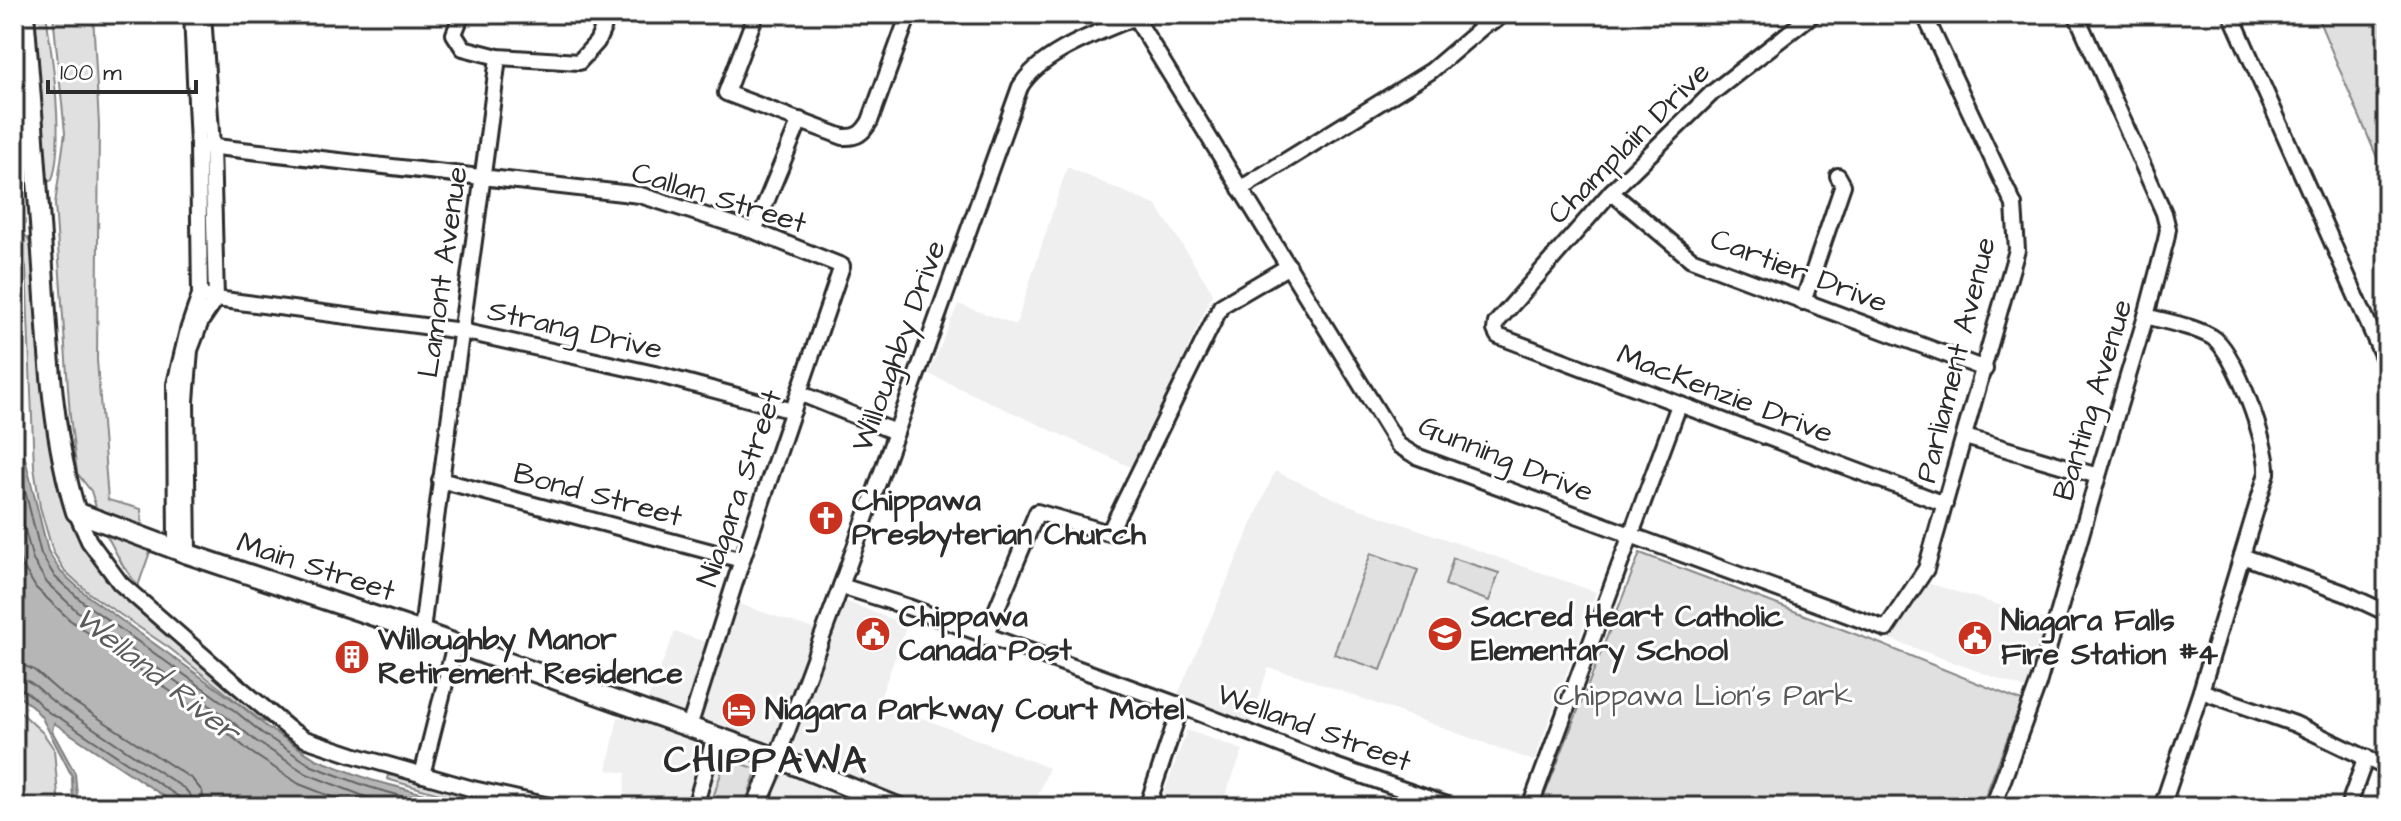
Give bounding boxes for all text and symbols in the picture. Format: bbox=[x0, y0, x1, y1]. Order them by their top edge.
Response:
scale bar bbox=[48, 44, 196, 94]
street label: Champlain Drive bbox=[1538, 52, 1720, 234]
text: 100 m bbox=[60, 56, 122, 90]
street label: Callan Street bbox=[626, 151, 812, 245]
street label: Lamont Avenue bbox=[407, 164, 479, 380]
street label: Cartier Drive bbox=[1704, 218, 1894, 324]
street label: Parliament Avenue bbox=[1905, 233, 2007, 487]
street label: Willoughby Drive bbox=[841, 234, 958, 458]
street label: Strang Drive bbox=[483, 290, 666, 371]
street label: Banting Avenue bbox=[2042, 294, 2144, 506]
street label: MacKenzie Drive bbox=[1611, 333, 1839, 455]
street label: Niagara Street bbox=[687, 384, 794, 592]
street label: Gunning Drive bbox=[1412, 405, 1600, 514]
street label: Bond Street bbox=[509, 452, 687, 538]
place label: Chippawa Presbyterian Church bbox=[852, 480, 1147, 558]
church icon: Chippawa Presbyterian Church bbox=[807, 499, 845, 537]
street label: Main Street bbox=[231, 522, 401, 612]
water label: Welland River bbox=[65, 596, 252, 756]
place label: Chippawa Canada Post bbox=[899, 596, 1072, 672]
place label: Sacred Heart Catholic Elementary School bbox=[1470, 596, 1784, 674]
place label: Niagara Falls Fire Station #4 bbox=[2001, 600, 2218, 676]
public building icon: Chippawa Canada Post bbox=[854, 615, 892, 653]
school or university icon: Sacred Heart Catholic Elementary School bbox=[1426, 615, 1464, 653]
place label: Willoughby Manor Retirement Residence bbox=[377, 619, 683, 695]
public building icon: Niagara Falls Fire Station #4 bbox=[1956, 619, 1994, 657]
building icon: Willoughby Manor Retirement Residence bbox=[333, 638, 371, 676]
street label: Welland Street bbox=[1211, 673, 1417, 783]
park label: Chippawa Lion's Park bbox=[1553, 675, 1853, 717]
place label: Niagara Parkway Court Motel bbox=[765, 689, 1185, 733]
hotel icon: Niagara Parkway Court Motel bbox=[720, 691, 758, 729]
district label: CHIPPAWA bbox=[664, 735, 868, 787]

